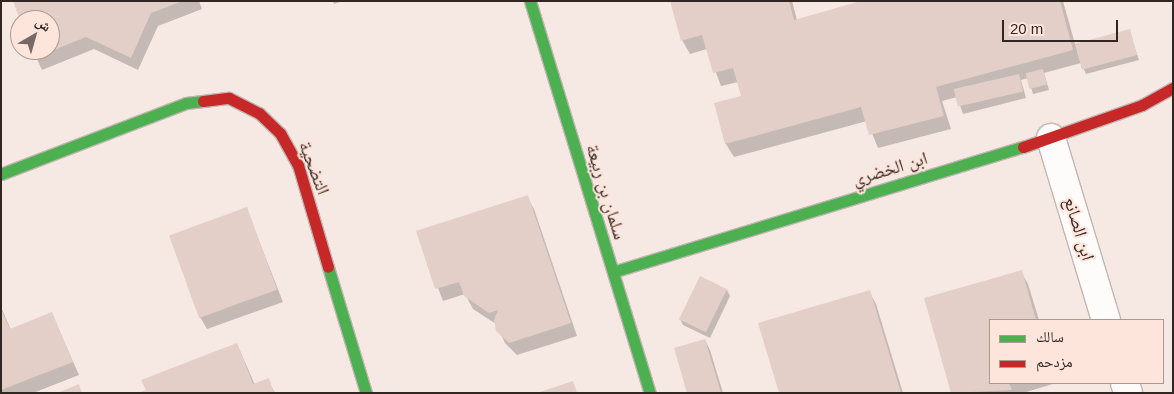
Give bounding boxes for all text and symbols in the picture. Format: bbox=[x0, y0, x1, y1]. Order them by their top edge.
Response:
north arrow bbox=[10, 10, 60, 60]
scale bar bbox=[1004, 10, 1120, 42]
text: ش bbox=[33, 13, 54, 35]
text: 20 m bbox=[1010, 20, 1043, 37]
street label: التضحية bbox=[294, 138, 334, 198]
street label: سلمان بن ربيعة bbox=[581, 142, 631, 242]
street label: ابن الخضري bbox=[850, 147, 930, 191]
street label: ابن الصانع bbox=[1059, 195, 1099, 263]
legend bbox=[989, 319, 1164, 384]
text: سالك bbox=[1036, 328, 1064, 345]
text: مزدحم bbox=[1036, 353, 1073, 370]

